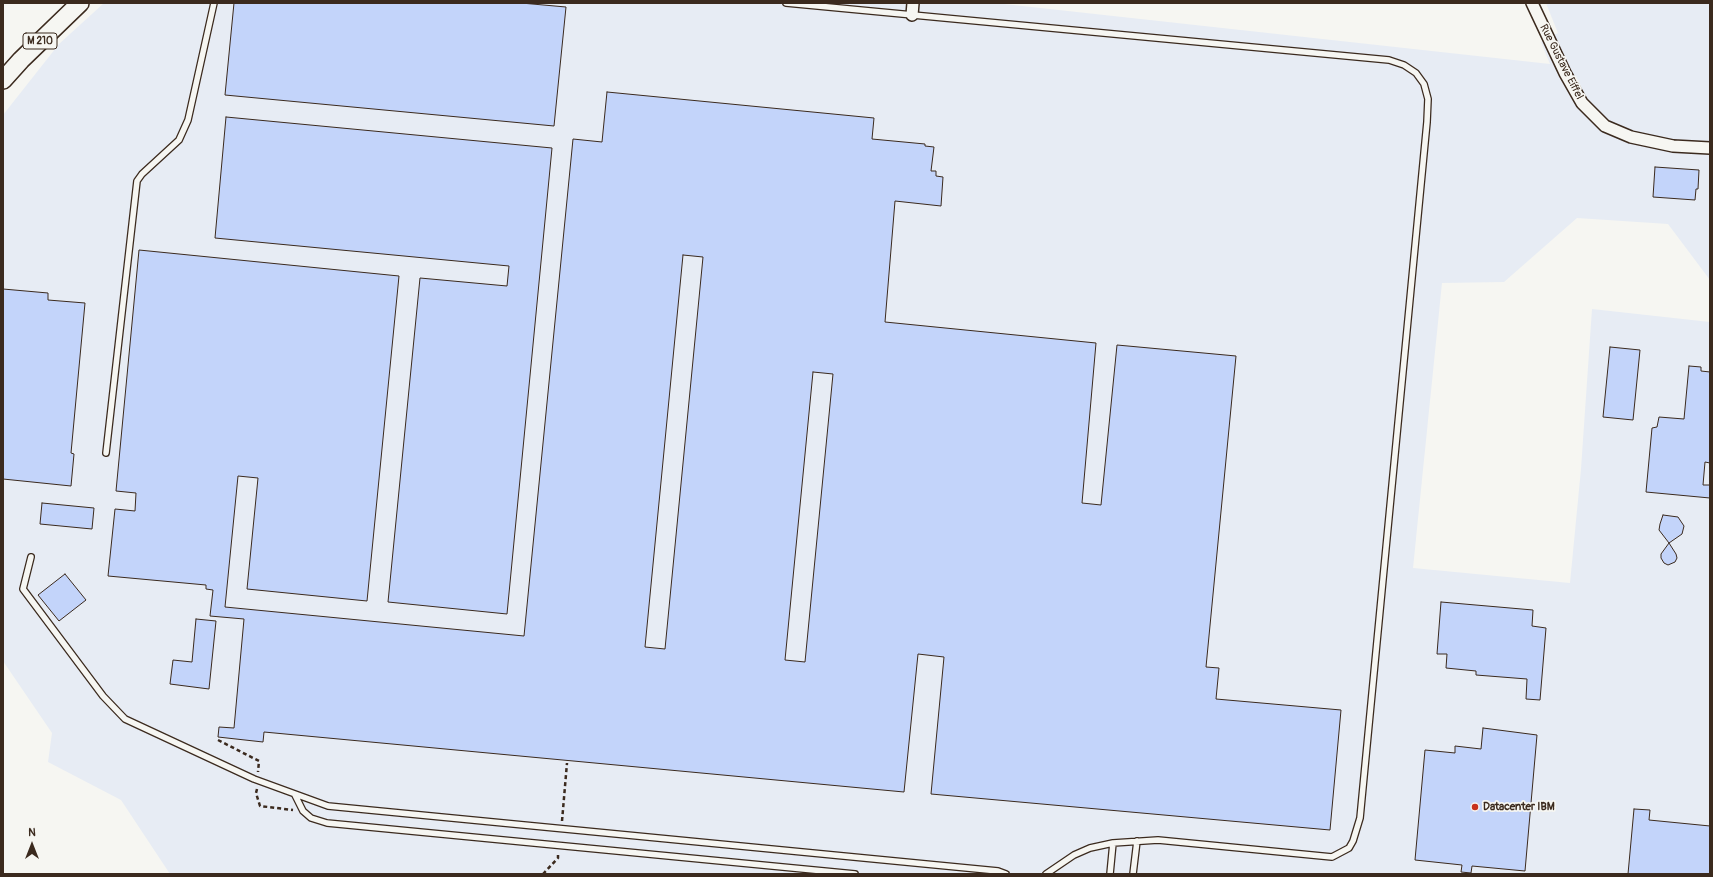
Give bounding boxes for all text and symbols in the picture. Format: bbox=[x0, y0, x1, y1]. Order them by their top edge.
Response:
street label: Rue Gustave Eiffel bbox=[1536, 22, 1586, 102]
road number: M 210 bbox=[23, 33, 57, 49]
place label: Datacenter IBM bbox=[1483, 800, 1555, 814]
marker: Datacenter IBM bbox=[1470, 802, 1480, 812]
north arrow bbox=[12, 825, 52, 865]
text: N bbox=[28, 826, 36, 839]

